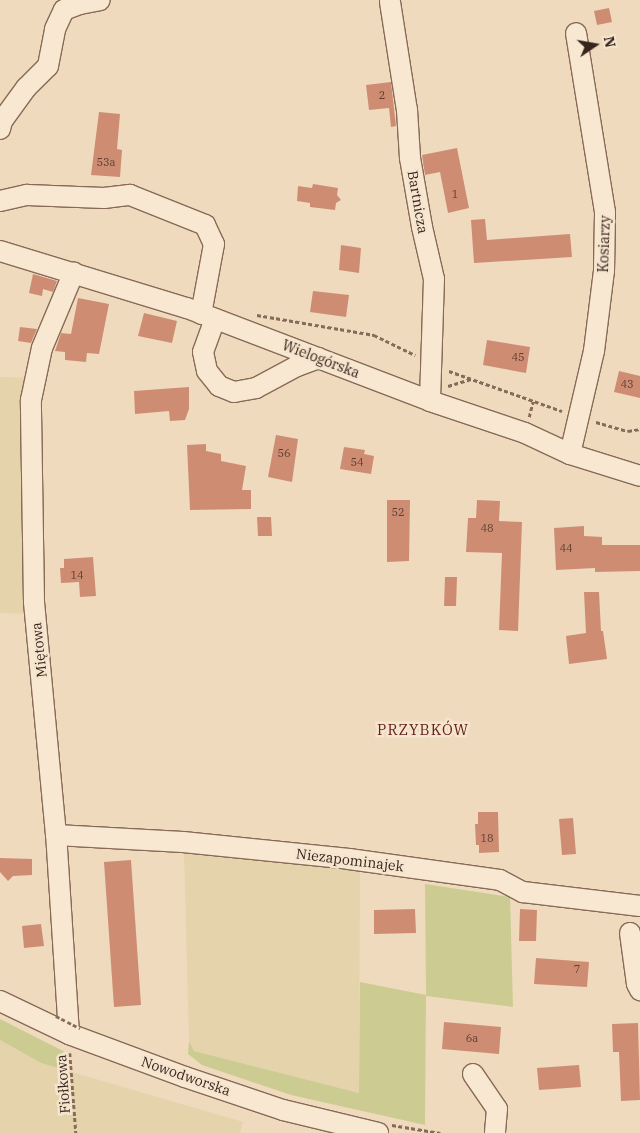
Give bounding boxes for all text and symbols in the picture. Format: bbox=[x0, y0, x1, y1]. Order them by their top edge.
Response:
north arrow bbox=[570, 20, 620, 70]
text: N bbox=[600, 35, 620, 49]
house number: 2 bbox=[379, 88, 385, 102]
house number: 53a bbox=[96, 155, 116, 169]
street label: Bartnicza bbox=[404, 169, 432, 235]
house number: 1 bbox=[452, 187, 458, 201]
street label: Kosiarzy bbox=[595, 215, 613, 273]
street label: Wielogórska bbox=[280, 337, 362, 381]
house number: 45 bbox=[511, 350, 525, 364]
house number: 43 bbox=[620, 377, 634, 391]
house number: 56 bbox=[277, 446, 291, 460]
house number: 54 bbox=[350, 455, 364, 469]
house number: 52 bbox=[391, 505, 405, 519]
house number: 48 bbox=[480, 521, 494, 535]
house number: 44 bbox=[559, 541, 573, 555]
house number: 14 bbox=[70, 568, 84, 582]
street label: Miętowa bbox=[28, 622, 50, 678]
district label: PRZYBKÓW bbox=[376, 721, 470, 739]
house number: 18 bbox=[480, 831, 494, 845]
street label: Niezapominajek bbox=[295, 845, 405, 875]
house number: 7 bbox=[574, 962, 580, 976]
house number: 6a bbox=[466, 1031, 478, 1045]
street label: Nowodworska bbox=[139, 1053, 233, 1099]
street label: Fiołkowa bbox=[53, 1054, 73, 1114]

